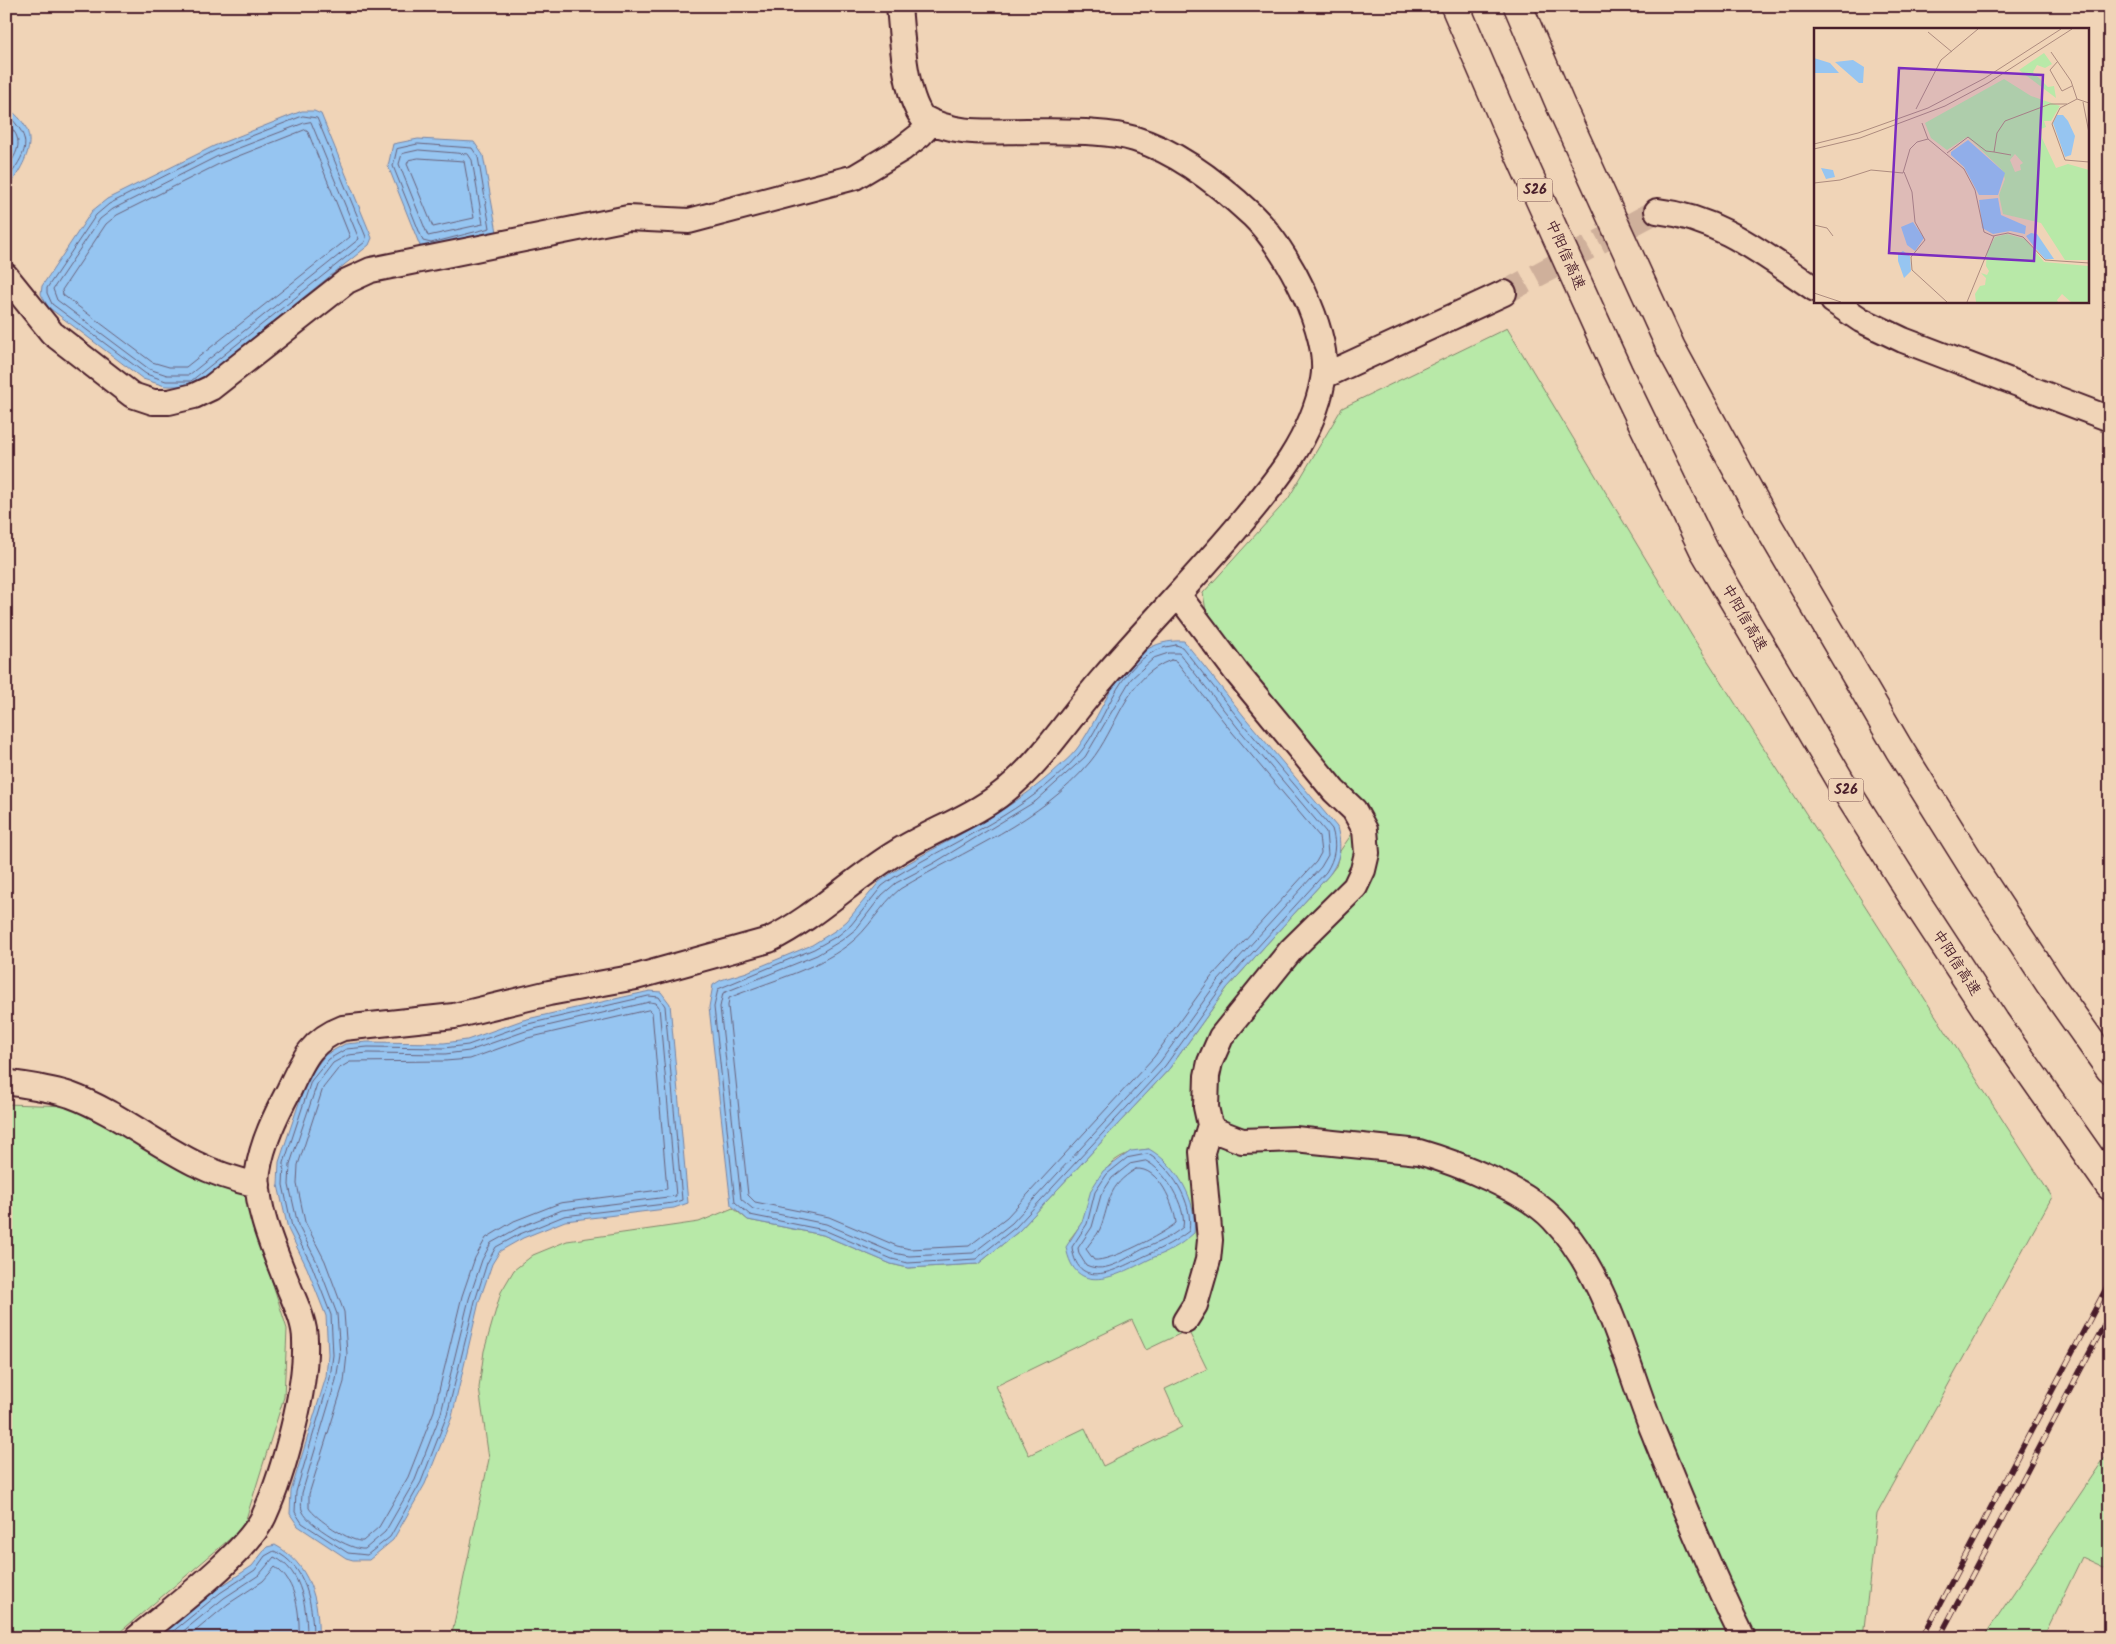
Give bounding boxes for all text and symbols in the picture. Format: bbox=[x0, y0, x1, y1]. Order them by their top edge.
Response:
inset map bbox=[1814, 28, 2088, 302]
road number: S26 bbox=[1518, 178, 1552, 202]
street label: 中阳信高速 bbox=[1539, 216, 1591, 294]
street label: 中阳信高速 bbox=[1715, 580, 1773, 656]
road number: S26 bbox=[1828, 778, 1864, 802]
street label: 中阳信高速 bbox=[1926, 925, 1986, 1001]

